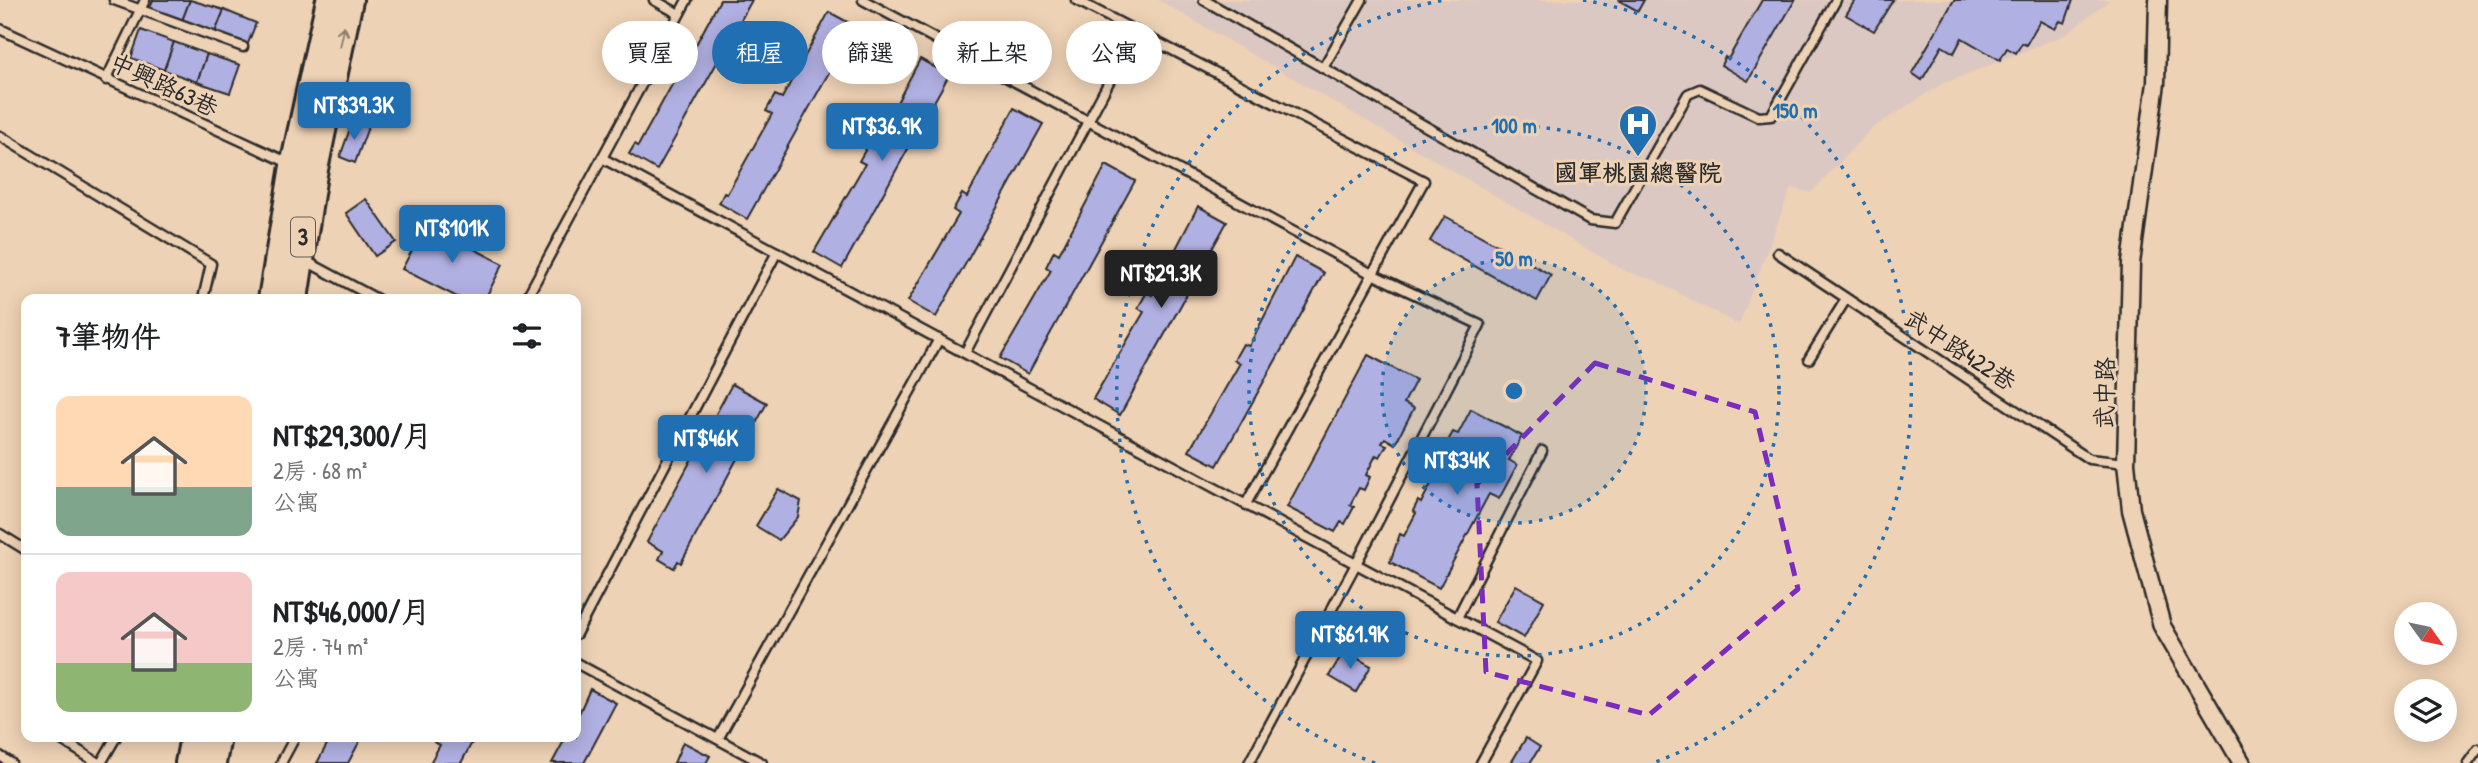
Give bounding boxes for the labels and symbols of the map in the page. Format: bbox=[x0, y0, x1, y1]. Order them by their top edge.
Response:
one-way arrow bbox=[335, 25, 349, 48]
street label: 中興路63巷 bbox=[105, 45, 224, 123]
pin: NT$39.3K bbox=[282, 82, 426, 142]
text: 150 m bbox=[1772, 96, 1818, 125]
hospital icon: 國軍桃園總醫院 bbox=[1617, 103, 1659, 158]
pin: NT$36.9K bbox=[810, 104, 954, 163]
text: 100 m bbox=[1491, 111, 1537, 140]
place label: 國軍桃園總醫院 bbox=[1554, 156, 1722, 188]
pin: NT$101K bbox=[387, 205, 517, 265]
road number: 3 bbox=[291, 218, 315, 256]
text: 50 m bbox=[1495, 244, 1533, 273]
pin: NT$29.3K bbox=[1089, 250, 1233, 310]
street label: 武中路422巷 bbox=[1898, 301, 2023, 397]
street label: 武中路 bbox=[2087, 357, 2121, 429]
centre of rings bbox=[1502, 379, 1526, 403]
pin: NT$46K bbox=[649, 416, 763, 475]
pin: NT$34K bbox=[1400, 438, 1514, 497]
north arrow bbox=[2394, 602, 2457, 665]
pin: NT$61.9K bbox=[1278, 612, 1422, 671]

